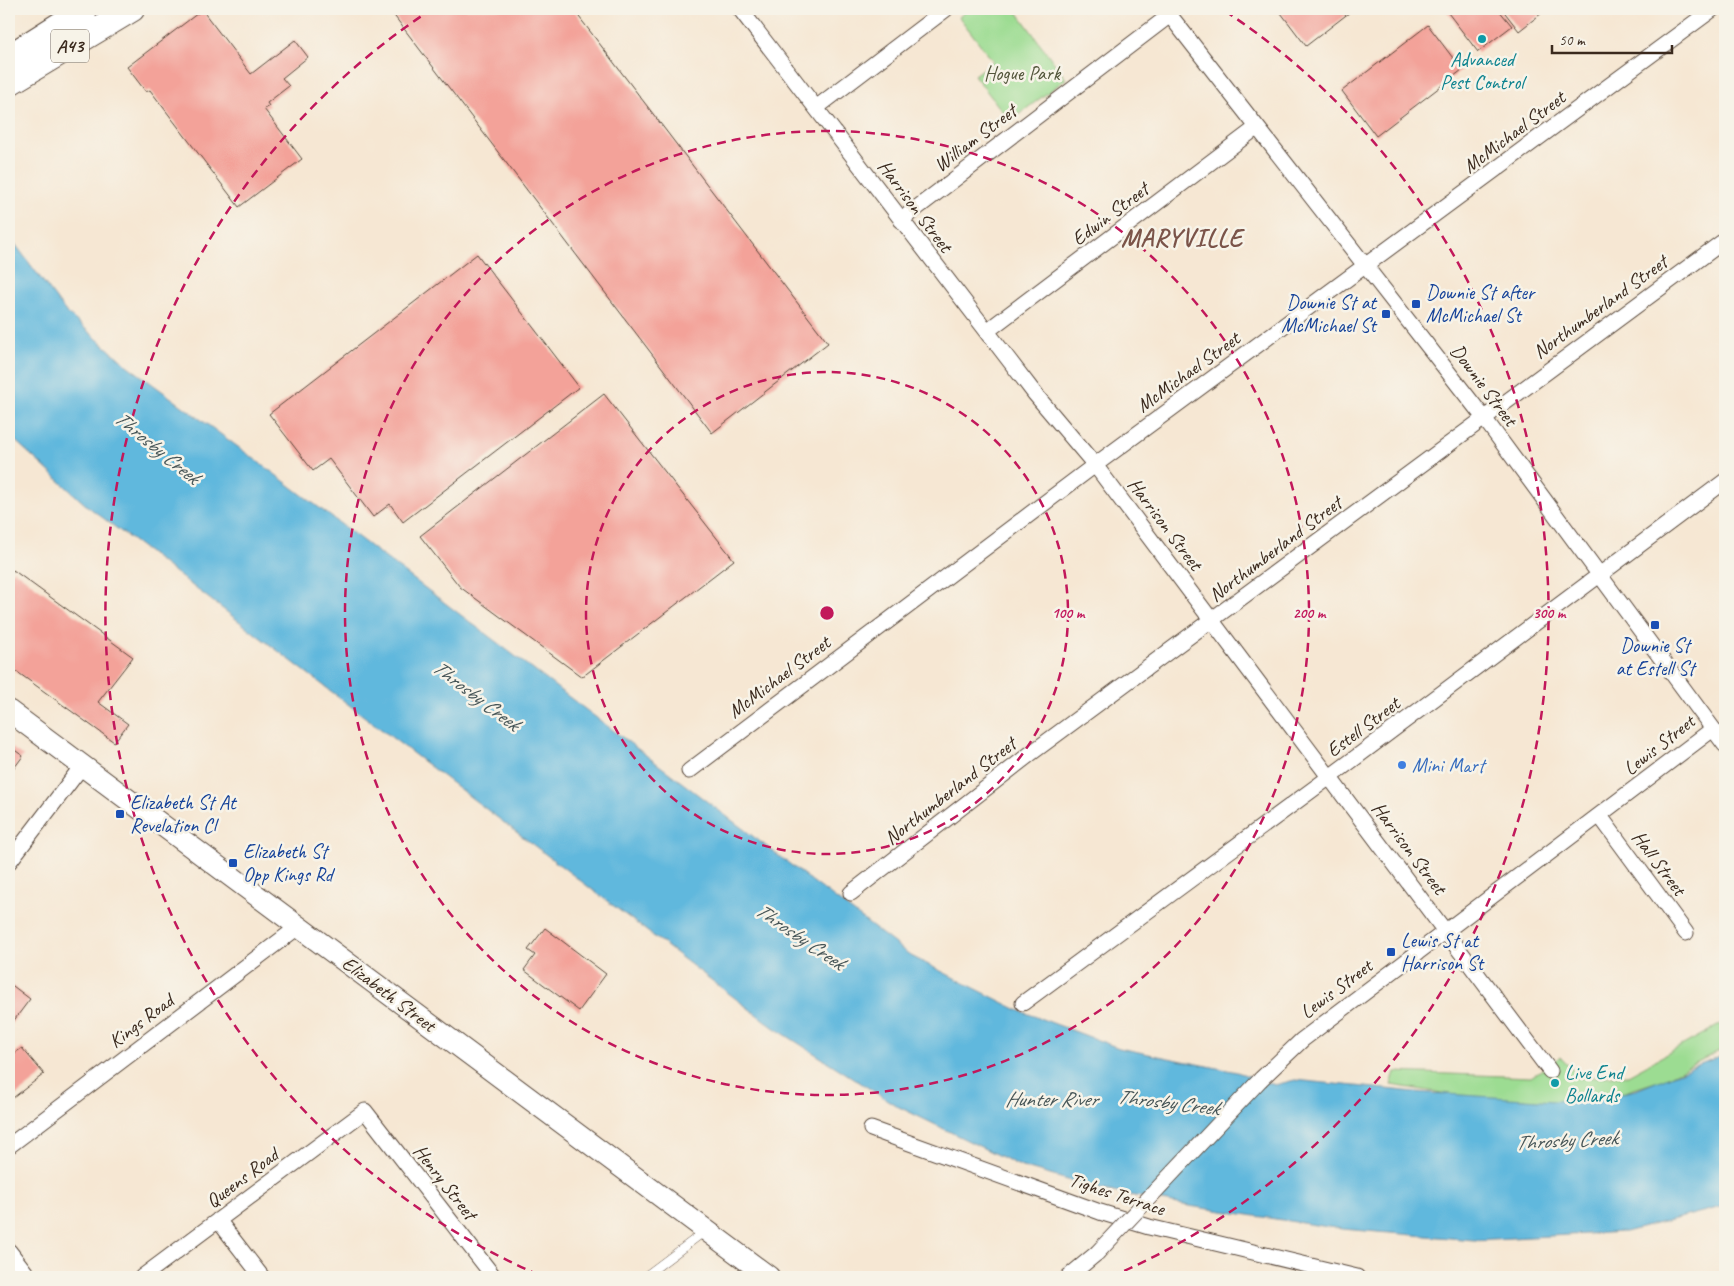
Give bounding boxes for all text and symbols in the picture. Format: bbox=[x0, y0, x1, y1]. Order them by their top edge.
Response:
scale bar bbox=[1552, 22, 1672, 54]
road number: A43 bbox=[51, 29, 89, 62]
text: 50 m bbox=[1559, 31, 1586, 50]
marker: Advanced Pest Control bbox=[1476, 33, 1488, 45]
place label: Advanced Pest Control bbox=[1440, 47, 1527, 95]
park label: Hogue Park bbox=[984, 61, 1062, 86]
street label: McMichael Street bbox=[1458, 84, 1572, 179]
street label: William Street bbox=[929, 97, 1024, 177]
street label: Harrison Street bbox=[872, 155, 959, 259]
street label: Edwin Street bbox=[1067, 175, 1156, 251]
district label: MARYVILLE bbox=[1121, 222, 1246, 254]
street label: Northumberland Street bbox=[1528, 248, 1675, 364]
place label: Downie St after McMichael St bbox=[1426, 280, 1536, 328]
place label: Downie St at McMichael St bbox=[1281, 290, 1378, 338]
marker: Downie St after McMichael St bbox=[1410, 298, 1422, 310]
marker: Downie St at McMichael St bbox=[1380, 308, 1392, 320]
street label: McMichael Street bbox=[1131, 325, 1246, 418]
street label: Downie Street bbox=[1445, 339, 1524, 433]
water label: Throsby Creek bbox=[109, 405, 207, 491]
street label: Harrison Street bbox=[1122, 473, 1209, 577]
street label: Northumberland Street bbox=[1203, 489, 1349, 607]
centre of rings bbox=[818, 604, 836, 622]
text: 100 m bbox=[1052, 604, 1086, 623]
text: 200 m bbox=[1293, 604, 1327, 623]
text: 300 m bbox=[1533, 604, 1567, 623]
marker: Downie St at Estell St bbox=[1649, 619, 1661, 631]
street label: McMichael Street bbox=[723, 629, 837, 724]
place label: Downie St at Estell St bbox=[1616, 633, 1698, 681]
water label: Throsby Creek bbox=[427, 654, 527, 738]
street label: Estell Street bbox=[1321, 690, 1406, 763]
street label: Lewis Street bbox=[1618, 708, 1702, 781]
street label: Northumberland Street bbox=[879, 730, 1024, 850]
place label: Mini Mart bbox=[1412, 753, 1488, 778]
marker: Mini Mart bbox=[1396, 759, 1408, 771]
place label: Elizabeth St At Revelation Cl bbox=[130, 790, 238, 838]
street label: Harrison Street bbox=[1366, 797, 1453, 901]
marker: Elizabeth St At Revelation Cl bbox=[114, 808, 126, 820]
street label: Hall Street bbox=[1627, 826, 1693, 902]
place label: Elizabeth St Opp Kings Rd bbox=[243, 839, 336, 887]
marker: Elizabeth St Opp Kings Rd bbox=[227, 857, 239, 869]
water label: Throsby Creek bbox=[750, 897, 852, 977]
place label: Lewis St at Harrison St bbox=[1401, 928, 1486, 976]
marker: Lewis St at Harrison St bbox=[1385, 946, 1397, 958]
street label: Elizabeth Street bbox=[337, 951, 443, 1039]
street label: Lewis Street bbox=[1295, 952, 1379, 1024]
street label: Kings Road bbox=[104, 987, 181, 1053]
place label: Live End Bollards bbox=[1565, 1060, 1626, 1108]
marker: Live End Bollards bbox=[1549, 1077, 1561, 1089]
water label: Throsby Creek bbox=[1116, 1083, 1224, 1122]
water label: Hunter River bbox=[1005, 1086, 1100, 1112]
water label: Throsby Creek bbox=[1514, 1124, 1621, 1156]
street label: Henry Street bbox=[408, 1139, 484, 1227]
street label: Queens Road bbox=[201, 1141, 286, 1213]
street label: Tighes Terrace bbox=[1066, 1167, 1169, 1222]

